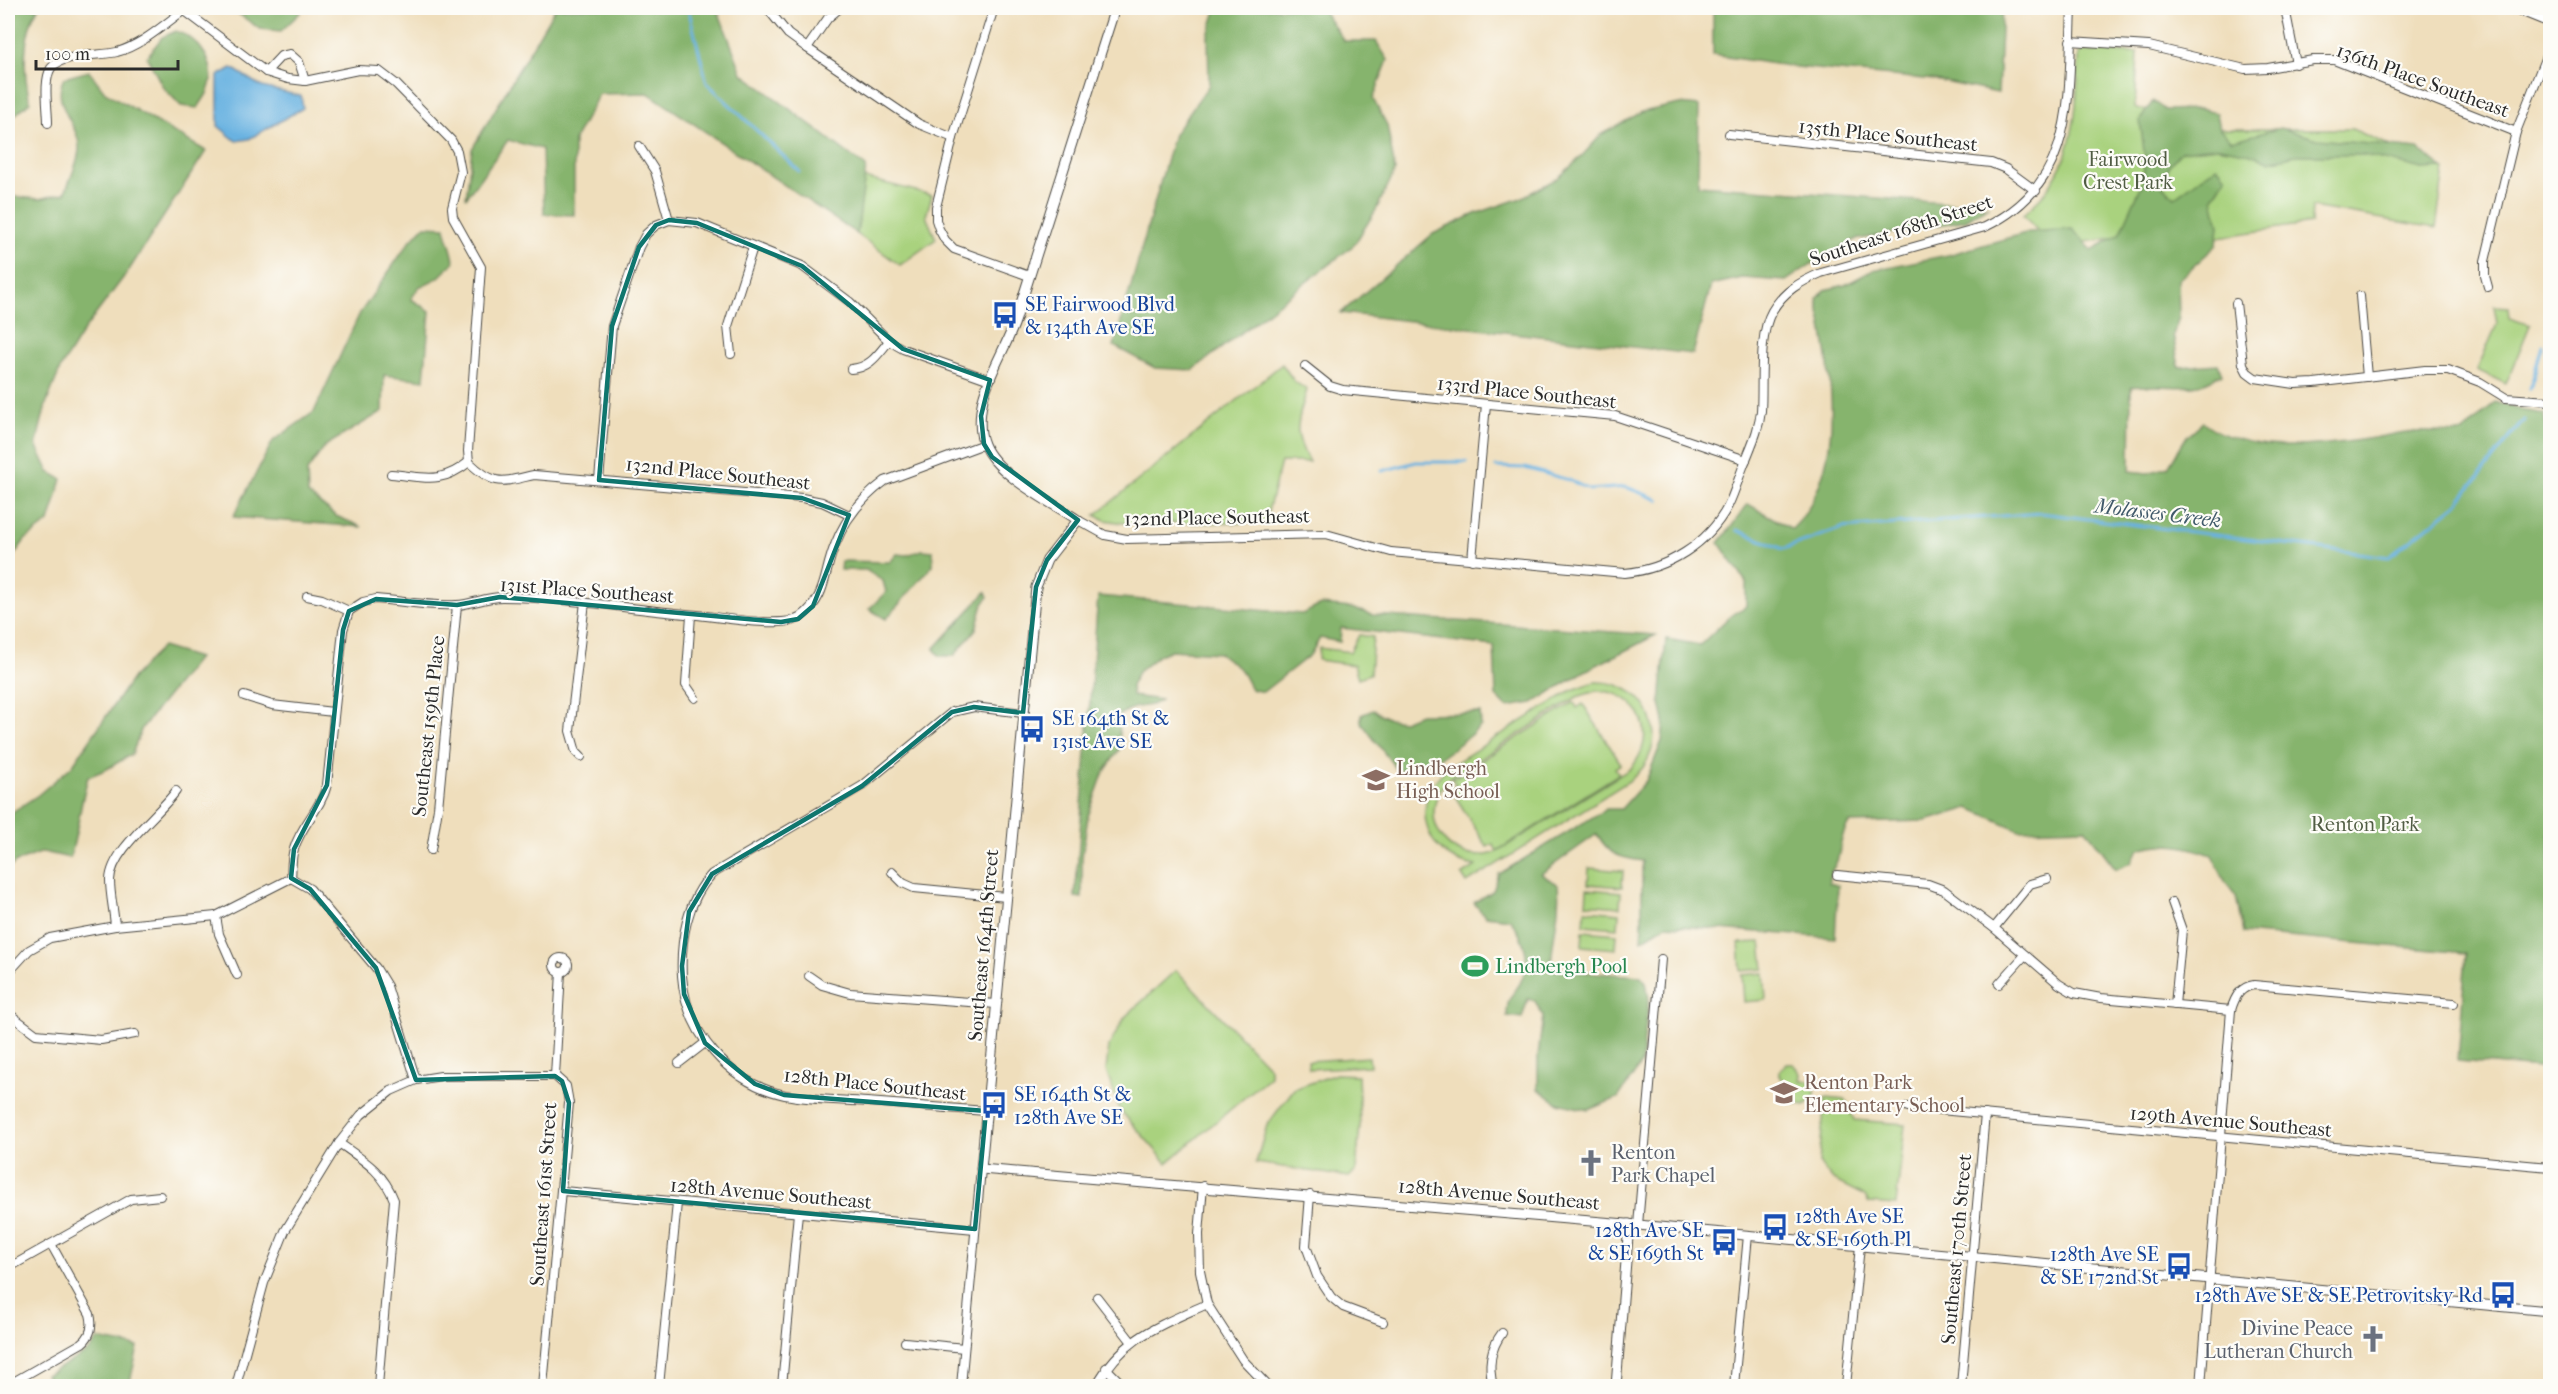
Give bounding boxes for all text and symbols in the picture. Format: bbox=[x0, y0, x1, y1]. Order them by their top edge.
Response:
scale bar bbox=[36, 33, 178, 71]
street label: 136th Place Southeast bbox=[2333, 39, 2512, 122]
text: 100 m bbox=[45, 44, 90, 65]
street label: 135th Place Southeast bbox=[1797, 115, 1979, 156]
park label: Fairwood Crest Park bbox=[2083, 148, 2174, 194]
street label: Southeast 168th Street bbox=[1807, 190, 1996, 271]
place label: SE Fairwood Blvd & 134th Ave SE bbox=[1025, 293, 1176, 339]
bus stop icon: SE Fairwood Blvd & 134th Ave SE bbox=[990, 300, 1020, 330]
street label: 133rd Place Southeast bbox=[1436, 372, 1618, 413]
street label: 132nd Place Southeast bbox=[624, 452, 811, 495]
water label: Molasses Creek bbox=[2091, 493, 2223, 533]
street label: 132nd Place Southeast bbox=[1124, 504, 1310, 531]
street label: 131st Place Southeast bbox=[499, 573, 675, 608]
street label: Southeast 159th Place bbox=[408, 634, 449, 818]
place label: SE 164th St & 131st Ave SE bbox=[1052, 707, 1169, 753]
bus stop icon: SE 164th St & 131st Ave SE bbox=[1017, 714, 1047, 744]
place label: Lindbergh High School bbox=[1396, 757, 1500, 803]
school or university icon: Lindbergh High School bbox=[1361, 765, 1391, 795]
park label: Renton Park bbox=[2311, 813, 2420, 836]
street label: Southeast 164th Street bbox=[964, 848, 1003, 1042]
sports icon: Lindbergh Pool bbox=[1460, 951, 1490, 981]
place label: Lindbergh Pool bbox=[1495, 955, 1628, 978]
street label: 128th Place Southeast bbox=[783, 1063, 967, 1106]
place label: Renton Park Elementary School bbox=[1804, 1071, 1966, 1117]
school or university icon: Renton Park Elementary School bbox=[1769, 1078, 1799, 1108]
place label: SE 164th St & 128th Ave SE bbox=[1014, 1083, 1131, 1129]
bus stop icon: SE 164th St & 128th Ave SE bbox=[979, 1090, 1009, 1120]
street label: Southeast 161st Street bbox=[526, 1101, 561, 1287]
street label: 129th Avenue Southeast bbox=[2129, 1101, 2333, 1142]
place label: Renton Park Chapel bbox=[1611, 1141, 1716, 1187]
church icon: Renton Park Chapel bbox=[1576, 1148, 1606, 1178]
street label: Southeast 170th Street bbox=[1937, 1153, 1976, 1345]
street label: 128th Avenue Southeast bbox=[669, 1173, 873, 1214]
street label: 128th Avenue Southeast bbox=[1397, 1174, 1601, 1215]
place label: 128th Ave SE & SE 169th Pl bbox=[1795, 1205, 1912, 1251]
bus stop icon: 128th Ave SE & SE 169th Pl bbox=[1760, 1212, 1790, 1242]
place label: 128th Ave SE & SE 169th St bbox=[1588, 1219, 1704, 1265]
bus stop icon: 128th Ave SE & SE 169th St bbox=[1709, 1227, 1739, 1257]
place label: 128th Ave SE & SE 172nd St bbox=[2040, 1243, 2159, 1289]
bus stop icon: 128th Ave SE & SE 172nd St bbox=[2164, 1251, 2194, 1281]
bus stop icon: 128th Ave SE & SE Petrovitsky Rd bbox=[2488, 1280, 2518, 1310]
place label: 128th Ave SE & SE Petrovitsky Rd bbox=[2195, 1284, 2484, 1307]
place label: Divine Peace Lutheran Church bbox=[2204, 1317, 2354, 1363]
church icon: Divine Peace Lutheran Church bbox=[2358, 1324, 2388, 1354]

